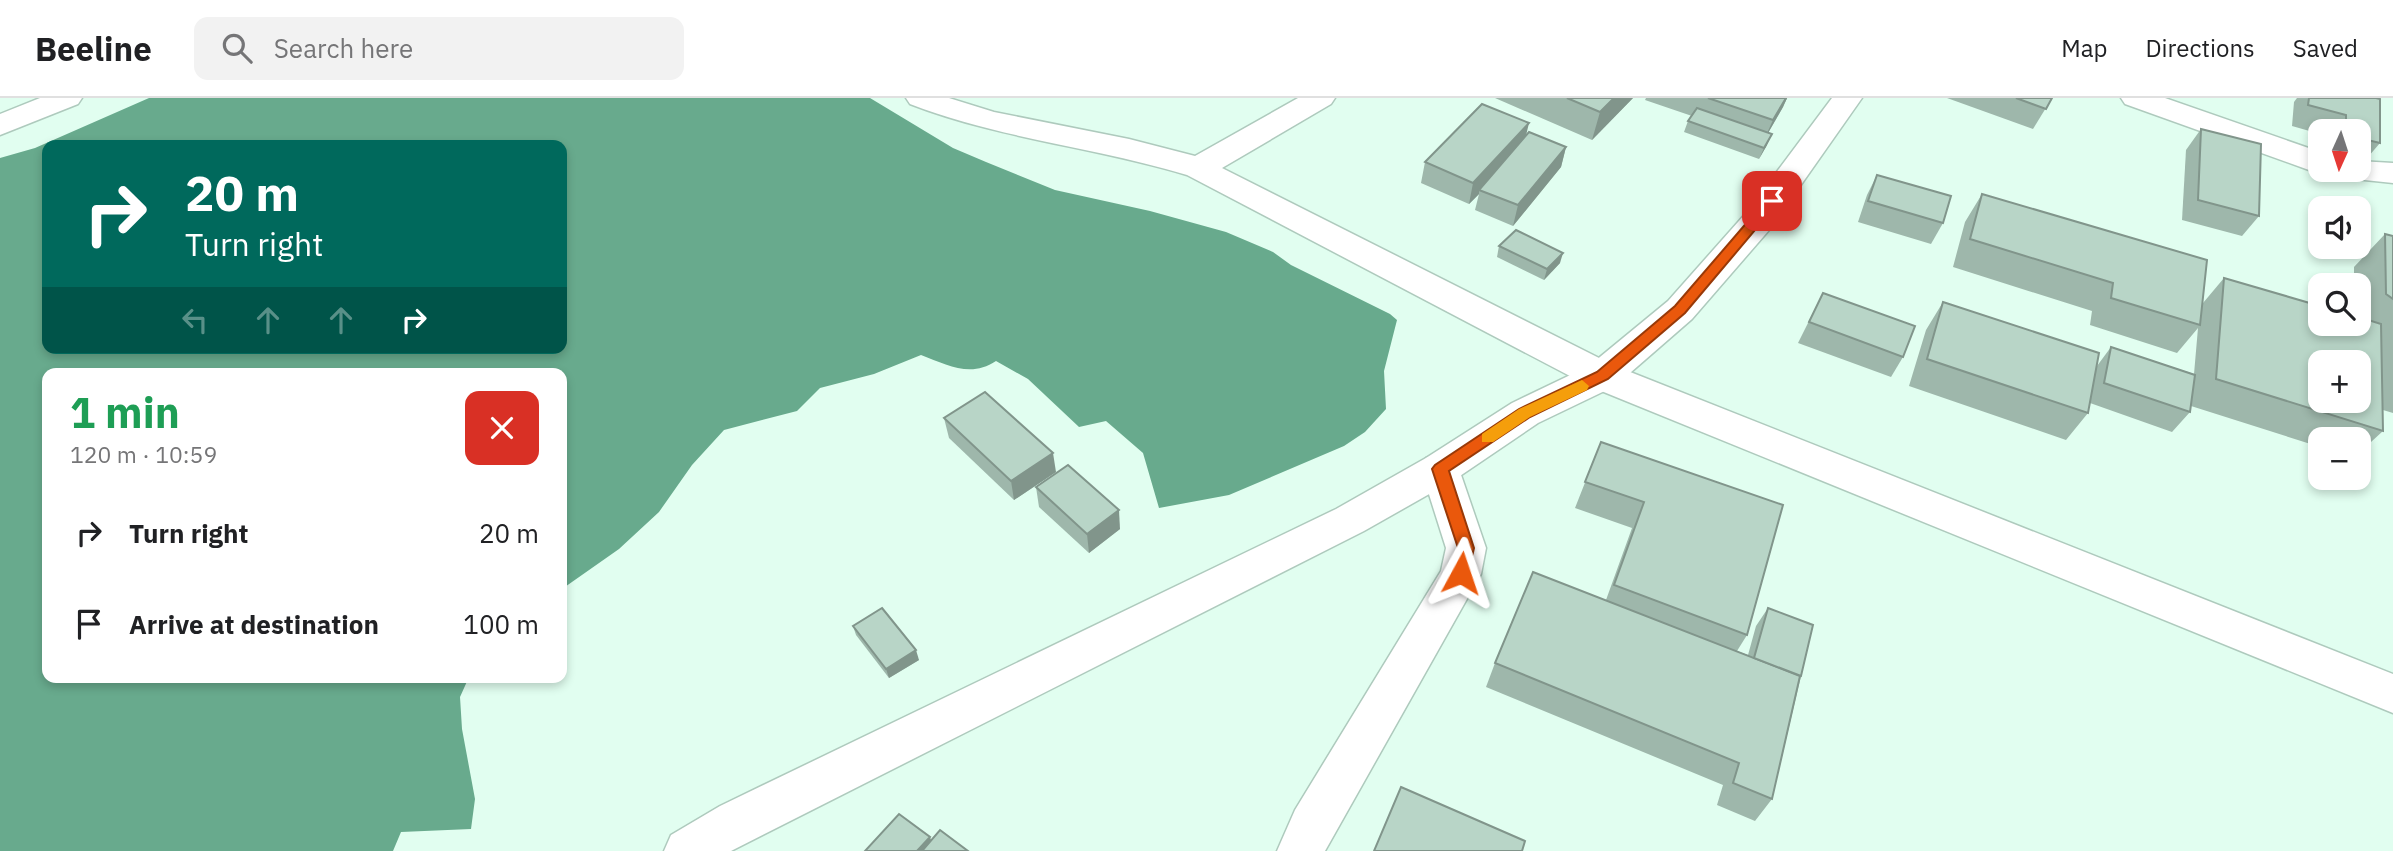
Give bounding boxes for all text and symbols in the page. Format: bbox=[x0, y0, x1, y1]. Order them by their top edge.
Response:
search box bbox=[194, 17, 684, 80]
text: Beeline bbox=[35, 27, 152, 70]
icon: search bbox=[218, 29, 256, 67]
text: Search here bbox=[274, 31, 413, 65]
text: Map bbox=[2061, 32, 2107, 64]
text: Directions bbox=[2145, 32, 2255, 64]
text: Saved bbox=[2293, 32, 2358, 64]
north arrow bbox=[2308, 119, 2371, 182]
map controls bbox=[2308, 119, 2371, 490]
text: 20 m bbox=[185, 161, 299, 224]
icon: right bbox=[70, 168, 161, 259]
pin bbox=[1742, 171, 1802, 231]
icon: arrive bbox=[1753, 182, 1791, 220]
button: sound bbox=[2308, 196, 2371, 259]
text: Turn right bbox=[185, 223, 323, 265]
button: search bbox=[2308, 273, 2371, 336]
icon: left bbox=[176, 301, 214, 339]
icon: ahead bbox=[249, 301, 287, 339]
icon: ahead bbox=[322, 301, 360, 339]
icon: right bbox=[395, 301, 433, 339]
button: + bbox=[2308, 350, 2371, 413]
text: 1 min bbox=[70, 385, 180, 440]
button: close bbox=[465, 391, 539, 465]
button: − bbox=[2308, 427, 2371, 490]
text: 120 m · 10:59 bbox=[70, 439, 217, 469]
icon: right bbox=[70, 514, 108, 552]
text: Turn right bbox=[129, 516, 248, 550]
text: 20 m bbox=[479, 516, 539, 550]
position arrow bbox=[1424, 536, 1498, 610]
icon: arrive bbox=[70, 605, 108, 643]
text: Arrive at destination bbox=[129, 607, 379, 641]
text: 100 m bbox=[463, 607, 539, 641]

